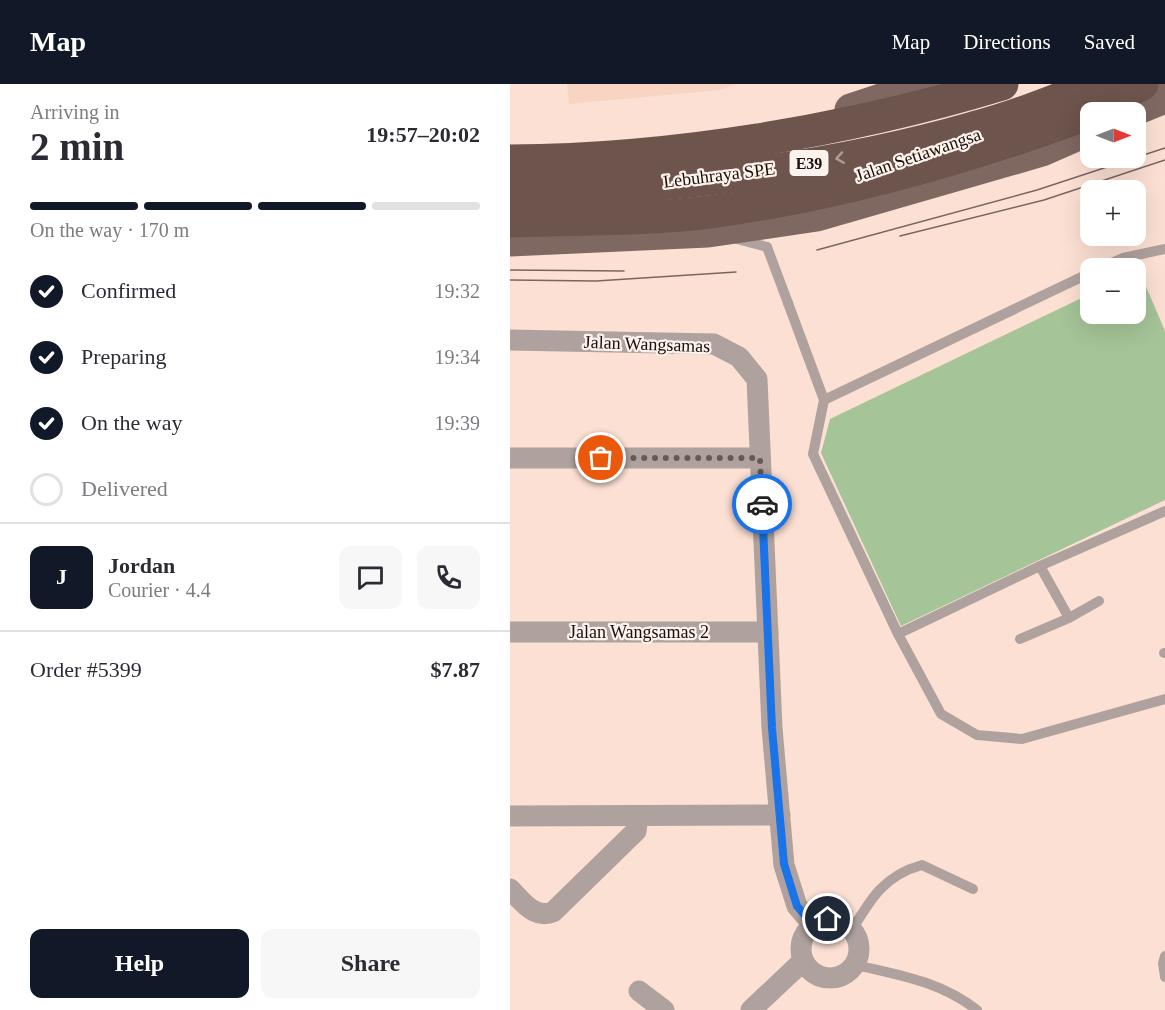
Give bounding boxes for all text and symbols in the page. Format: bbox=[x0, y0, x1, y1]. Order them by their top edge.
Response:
text: Map bbox=[30, 26, 86, 57]
text: Map bbox=[892, 30, 930, 54]
text: Directions bbox=[963, 30, 1051, 54]
text: Saved bbox=[1084, 30, 1135, 54]
text: Arriving in bbox=[30, 101, 119, 123]
north arrow bbox=[1080, 102, 1146, 168]
map controls bbox=[1080, 102, 1146, 324]
text: 19:57–20:02 bbox=[366, 122, 480, 147]
street label: Jalan Setiawangsa bbox=[853, 124, 983, 186]
text: 2 min bbox=[30, 125, 124, 168]
road number: E39 bbox=[790, 150, 828, 176]
one-way arrow bbox=[836, 152, 845, 164]
street label: Lebuhraya SPE bbox=[662, 158, 776, 192]
button: + bbox=[1080, 180, 1146, 246]
text: On the way · 170 m bbox=[30, 219, 189, 241]
button: − bbox=[1080, 258, 1146, 324]
icon: check bbox=[30, 275, 63, 308]
text: Confirmed bbox=[81, 278, 176, 303]
text: 19:32 bbox=[434, 280, 480, 302]
street label: Jalan Wangsamas bbox=[583, 332, 711, 356]
icon: check bbox=[30, 341, 63, 374]
text: Preparing bbox=[81, 344, 167, 369]
text: 19:34 bbox=[434, 346, 480, 368]
icon: check bbox=[30, 407, 63, 440]
text: On the way bbox=[81, 410, 182, 435]
text: 19:39 bbox=[434, 412, 480, 434]
pin bbox=[575, 432, 626, 483]
icon: bag bbox=[584, 441, 617, 474]
courier bbox=[732, 474, 792, 534]
text: Delivered bbox=[81, 476, 168, 501]
icon: car bbox=[746, 488, 779, 521]
button: chat bbox=[339, 546, 402, 609]
button: phone bbox=[417, 546, 480, 609]
text: Jordan bbox=[108, 553, 175, 578]
text: J bbox=[56, 564, 67, 589]
text: Courier · 4.4 bbox=[108, 579, 211, 601]
street label: Jalan Wangsamas 2 bbox=[569, 622, 709, 642]
text: Order #5399 bbox=[30, 657, 142, 682]
text: $7.87 bbox=[431, 657, 480, 682]
pin bbox=[802, 893, 853, 944]
icon: home bbox=[811, 902, 844, 935]
button: Help bbox=[30, 929, 249, 998]
button: Share bbox=[261, 929, 480, 998]

